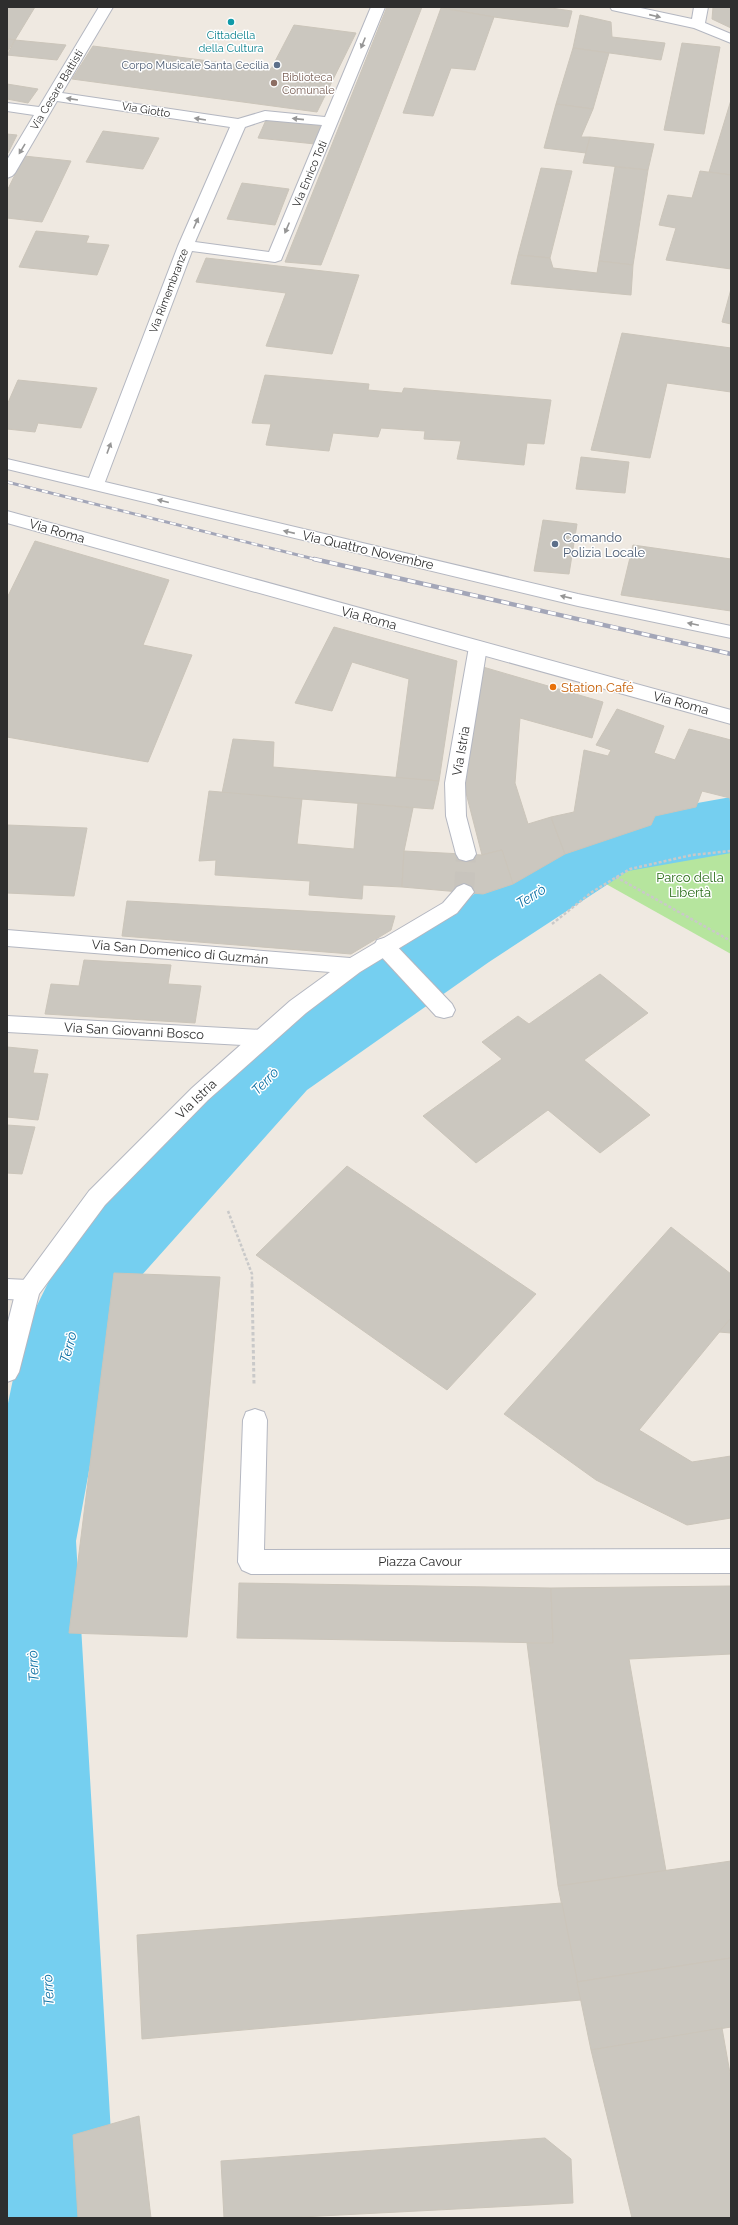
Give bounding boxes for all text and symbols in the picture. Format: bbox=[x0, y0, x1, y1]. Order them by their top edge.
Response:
one-way arrow bbox=[649, 13, 661, 19]
marker: Cittadella della Cultura bbox=[226, 17, 236, 27]
place label: Cittadella della Cultura bbox=[198, 29, 264, 55]
one-way arrow bbox=[360, 38, 366, 49]
street label: Via Cesare Battisti bbox=[28, 47, 86, 133]
place label: Corpo Musicale Santa Cecilia bbox=[121, 59, 269, 72]
marker: Corpo Musicale Santa Cecilia bbox=[272, 60, 282, 70]
place label: Biblioteca Comunale bbox=[282, 71, 335, 97]
marker: Biblioteca Comunale bbox=[269, 78, 279, 88]
one-way arrow bbox=[66, 96, 78, 102]
street label: Via Giotto bbox=[121, 100, 172, 120]
one-way arrow bbox=[292, 115, 304, 122]
one-way arrow bbox=[194, 116, 206, 122]
street label: Via Enrico Toti bbox=[290, 139, 330, 209]
one-way arrow bbox=[18, 143, 25, 155]
one-way arrow bbox=[193, 217, 199, 228]
one-way arrow bbox=[284, 223, 290, 235]
street label: Via Rimembranze bbox=[147, 246, 191, 335]
one-way arrow bbox=[106, 442, 112, 454]
one-way arrow bbox=[157, 498, 169, 504]
street label: Via Roma bbox=[27, 516, 87, 546]
street label: Via Quattro Novembre bbox=[301, 528, 436, 573]
one-way arrow bbox=[283, 529, 295, 535]
place label: Comando Polizia Locale bbox=[563, 530, 646, 560]
marker: Comando Polizia Locale bbox=[550, 539, 560, 549]
one-way arrow bbox=[560, 593, 572, 599]
street label: Via Roma bbox=[339, 603, 399, 633]
one-way arrow bbox=[687, 621, 699, 627]
place label: Station Café bbox=[561, 680, 634, 695]
marker: Station Café bbox=[548, 682, 558, 692]
street label: Via Roma bbox=[651, 688, 711, 718]
street label: Via Istria bbox=[449, 725, 473, 777]
park label: Parco della Libertà bbox=[656, 870, 724, 900]
water label: Terrò bbox=[513, 881, 549, 911]
street label: Via San Domenico di Guzmán bbox=[91, 937, 269, 967]
street label: Via San Giovanni Bosco bbox=[64, 1020, 205, 1042]
water label: Terrò bbox=[248, 1064, 282, 1098]
street label: Via Istria bbox=[173, 1076, 219, 1122]
water label: Terrò bbox=[56, 1330, 80, 1364]
street label: Piazza Cavour bbox=[378, 1554, 462, 1569]
water label: Terrò bbox=[24, 1650, 42, 1682]
water label: Terrò bbox=[39, 1974, 57, 2006]

